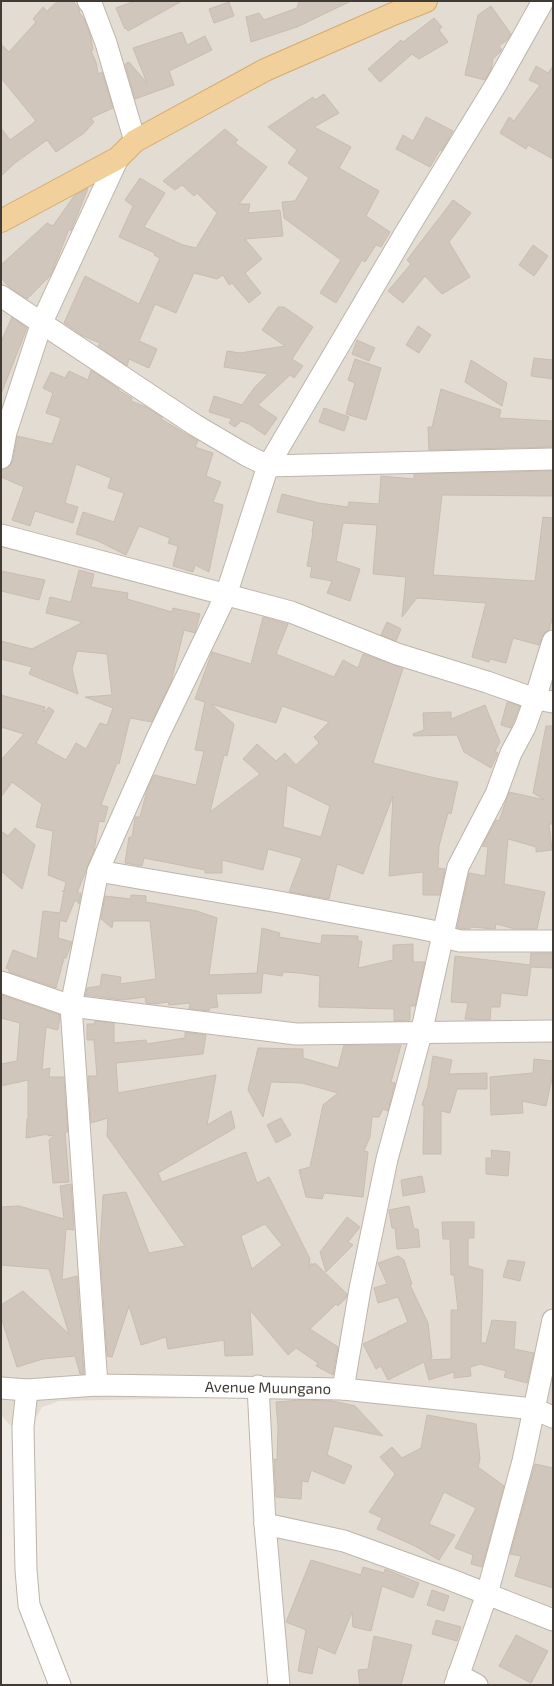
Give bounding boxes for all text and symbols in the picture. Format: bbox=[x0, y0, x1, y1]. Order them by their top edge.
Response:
street label: Avenue Muungano bbox=[205, 1377, 331, 1397]

